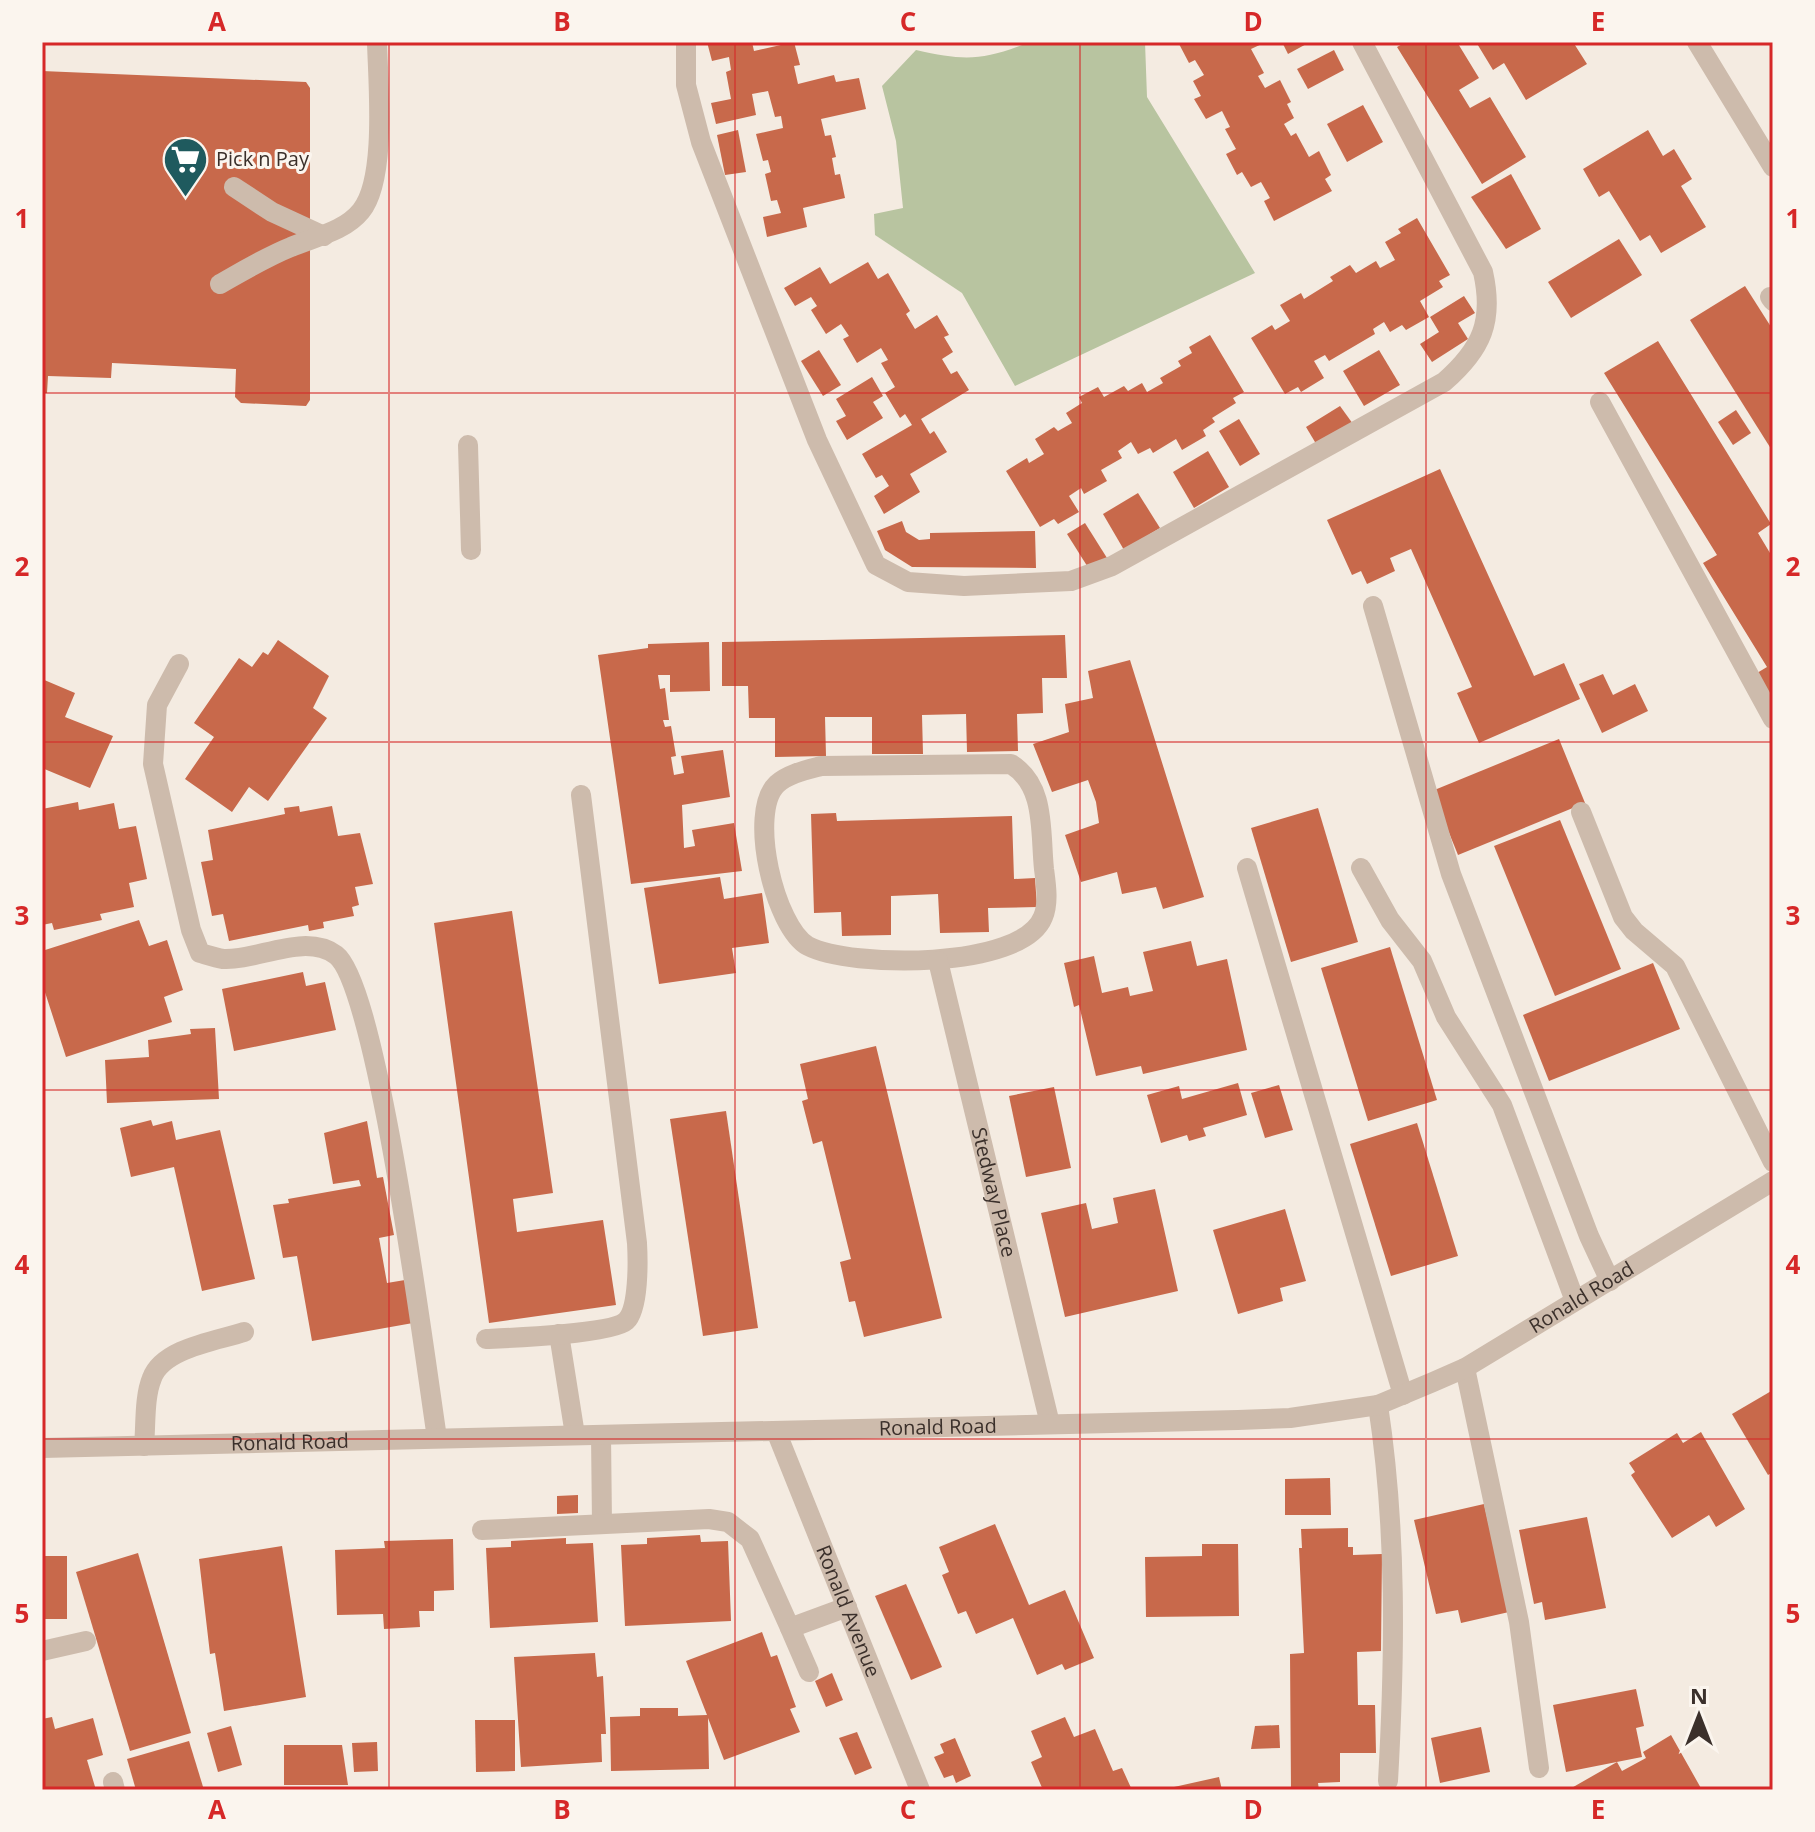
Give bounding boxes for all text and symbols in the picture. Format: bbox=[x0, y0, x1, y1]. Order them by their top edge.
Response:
text: A bbox=[208, 3, 226, 39]
text: B bbox=[553, 3, 571, 39]
text: C bbox=[900, 3, 916, 39]
text: D bbox=[1243, 3, 1263, 39]
text: E bbox=[1591, 3, 1605, 39]
supermarket icon: Pick n Pay bbox=[161, 135, 209, 198]
place label: Pick n Pay bbox=[216, 145, 310, 172]
text: 1 bbox=[15, 200, 29, 236]
text: 1 bbox=[1786, 200, 1800, 236]
text: 2 bbox=[15, 548, 30, 584]
text: 2 bbox=[1786, 548, 1801, 584]
text: 3 bbox=[15, 897, 29, 933]
text: 3 bbox=[1786, 897, 1800, 933]
street label: Stedway Place bbox=[966, 1125, 1023, 1260]
text: 4 bbox=[15, 1246, 30, 1282]
text: 4 bbox=[1786, 1246, 1801, 1282]
street label: Ronald Road bbox=[1524, 1255, 1639, 1339]
street label: Ronald Road bbox=[878, 1412, 997, 1441]
street label: Ronald Road bbox=[231, 1427, 349, 1457]
street label: Ronald Avenue bbox=[810, 1541, 887, 1681]
text: 5 bbox=[15, 1595, 29, 1631]
text: 5 bbox=[1786, 1595, 1800, 1631]
north arrow bbox=[1659, 1676, 1739, 1756]
text: N bbox=[1690, 1680, 1708, 1710]
text: A bbox=[208, 1791, 226, 1827]
text: B bbox=[553, 1791, 571, 1827]
text: C bbox=[900, 1791, 916, 1827]
text: D bbox=[1243, 1791, 1263, 1827]
text: E bbox=[1591, 1791, 1605, 1827]

